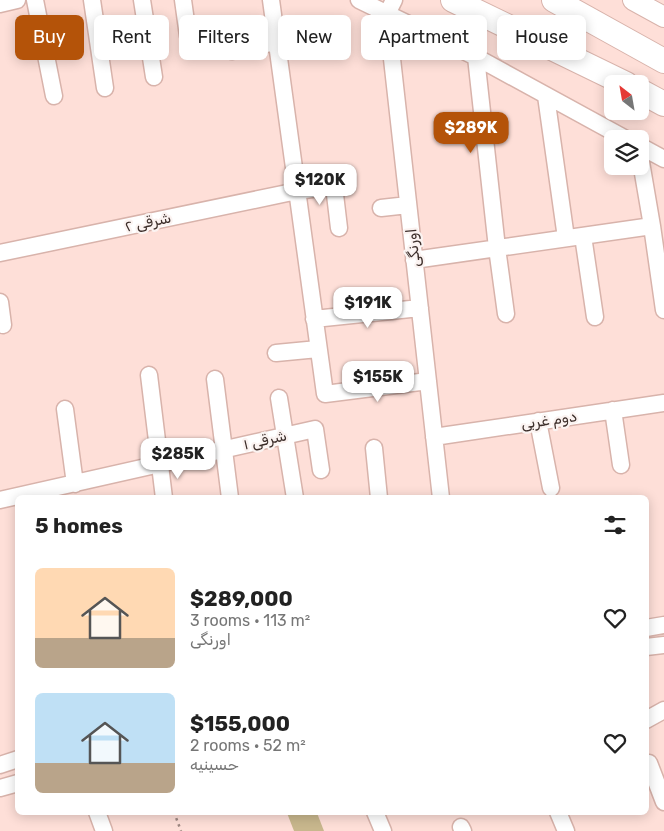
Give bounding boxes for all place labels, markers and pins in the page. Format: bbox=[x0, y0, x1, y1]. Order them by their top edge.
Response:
pin: $289K bbox=[436, 112, 506, 154]
pin: $120K bbox=[285, 164, 355, 206]
pin: $191K bbox=[333, 286, 403, 329]
pin: $155K bbox=[343, 360, 413, 403]
pin: $285K bbox=[143, 438, 213, 480]

